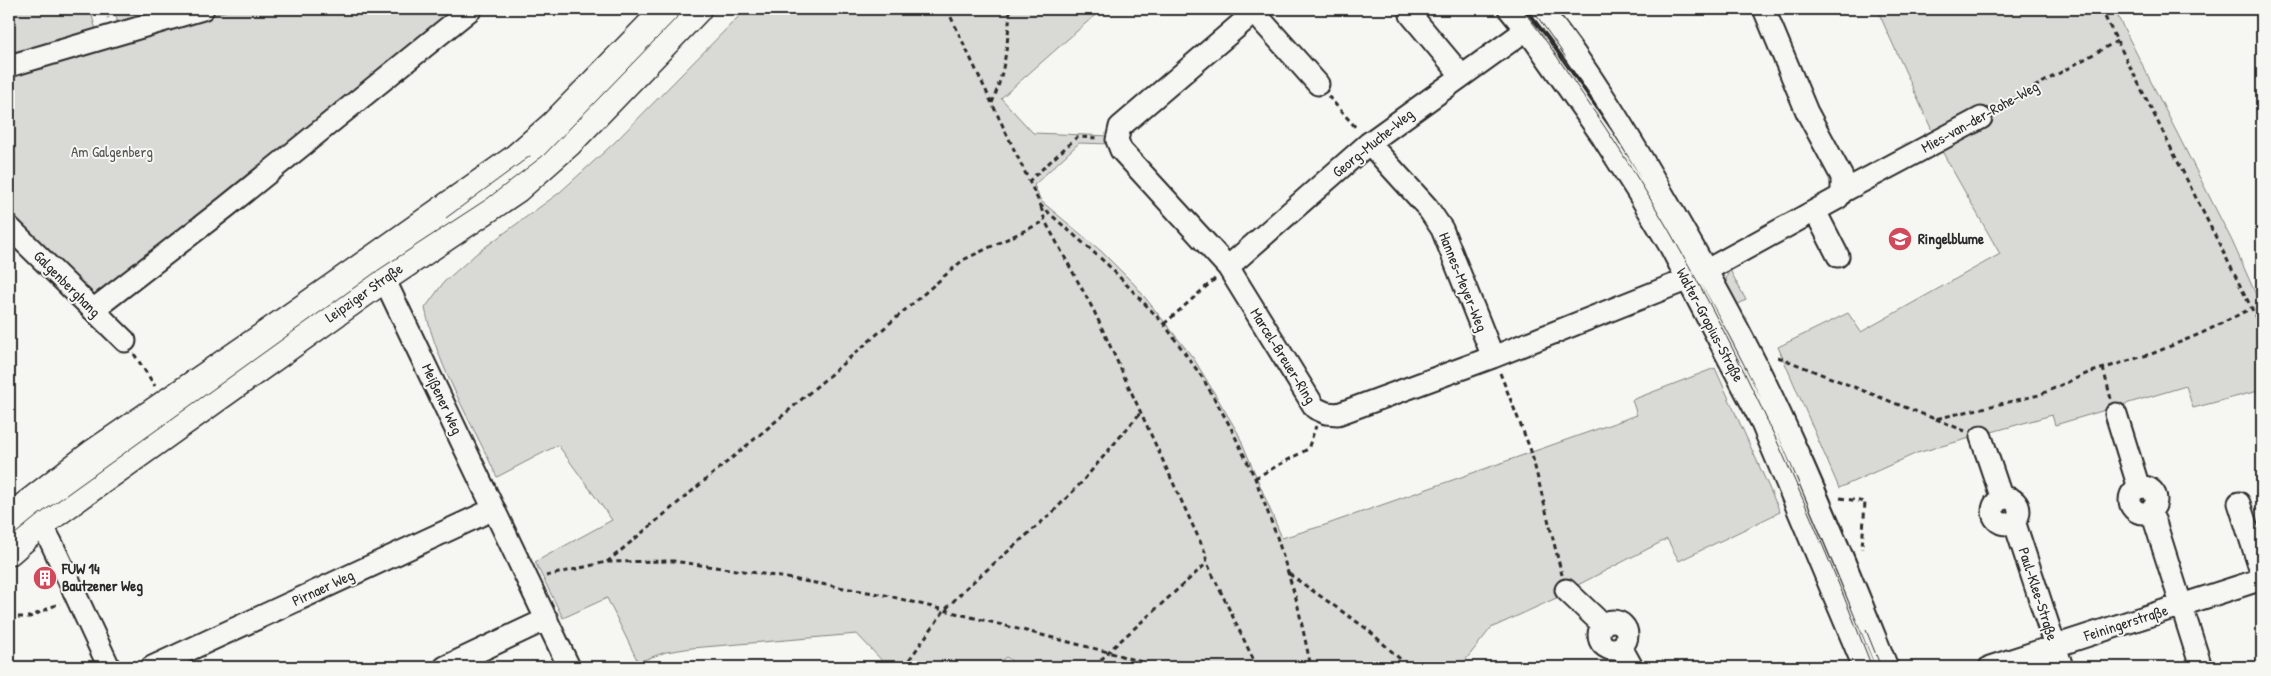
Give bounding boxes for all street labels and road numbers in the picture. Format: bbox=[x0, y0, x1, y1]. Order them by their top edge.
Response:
street label: Mies-van-der-Rohe-Weg bbox=[1917, 75, 2043, 158]
street label: Georg-Muche-Weg bbox=[1328, 103, 1418, 182]
street label: Hannes-Meyer-Weg bbox=[1434, 229, 1493, 335]
street label: Galgenberghang bbox=[29, 246, 106, 322]
street label: Leipziger Straße bbox=[321, 258, 407, 327]
street label: Walter-Gropius-Straße bbox=[1672, 264, 1749, 385]
street label: Marcel-Breuer-Ring bbox=[1246, 304, 1321, 408]
street label: Meißener Weg bbox=[417, 360, 468, 438]
street label: Paul-Klee-Straße bbox=[2014, 545, 2063, 643]
street label: Pirnaer Weg bbox=[288, 564, 357, 611]
street label: Feiningerstraße bbox=[2080, 599, 2170, 646]

